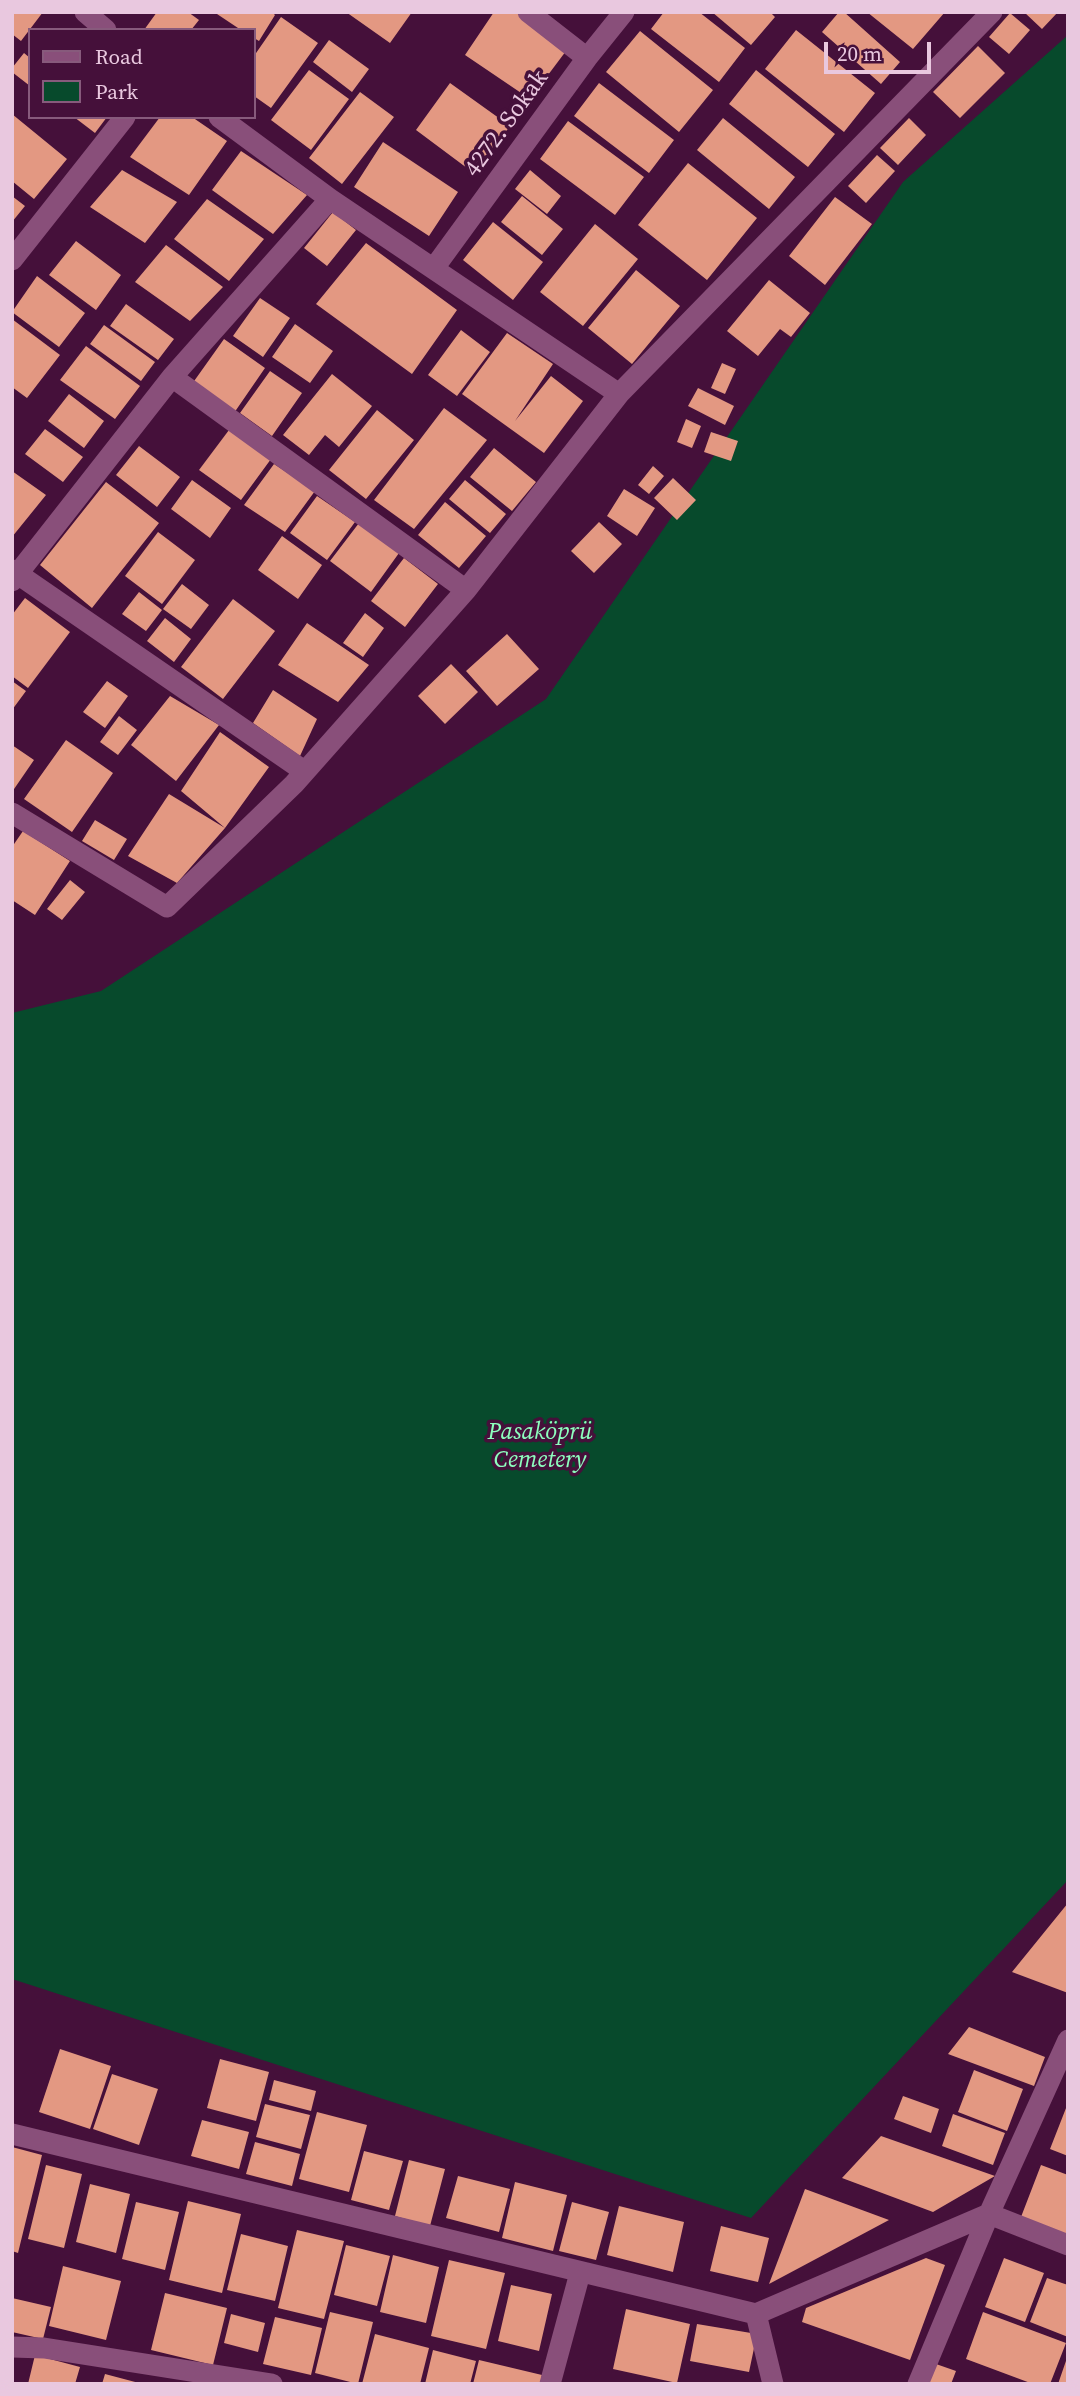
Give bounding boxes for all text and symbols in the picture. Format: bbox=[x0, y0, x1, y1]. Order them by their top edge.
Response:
legend bbox=[28, 28, 256, 119]
scale bar bbox=[828, 28, 935, 72]
text: 20 m bbox=[837, 39, 882, 68]
text: Road bbox=[95, 42, 143, 71]
street label: 4272. Sokak bbox=[459, 65, 555, 183]
text: Park bbox=[95, 77, 138, 106]
park label: Pasaköprü Cemetery bbox=[487, 1419, 593, 1475]

